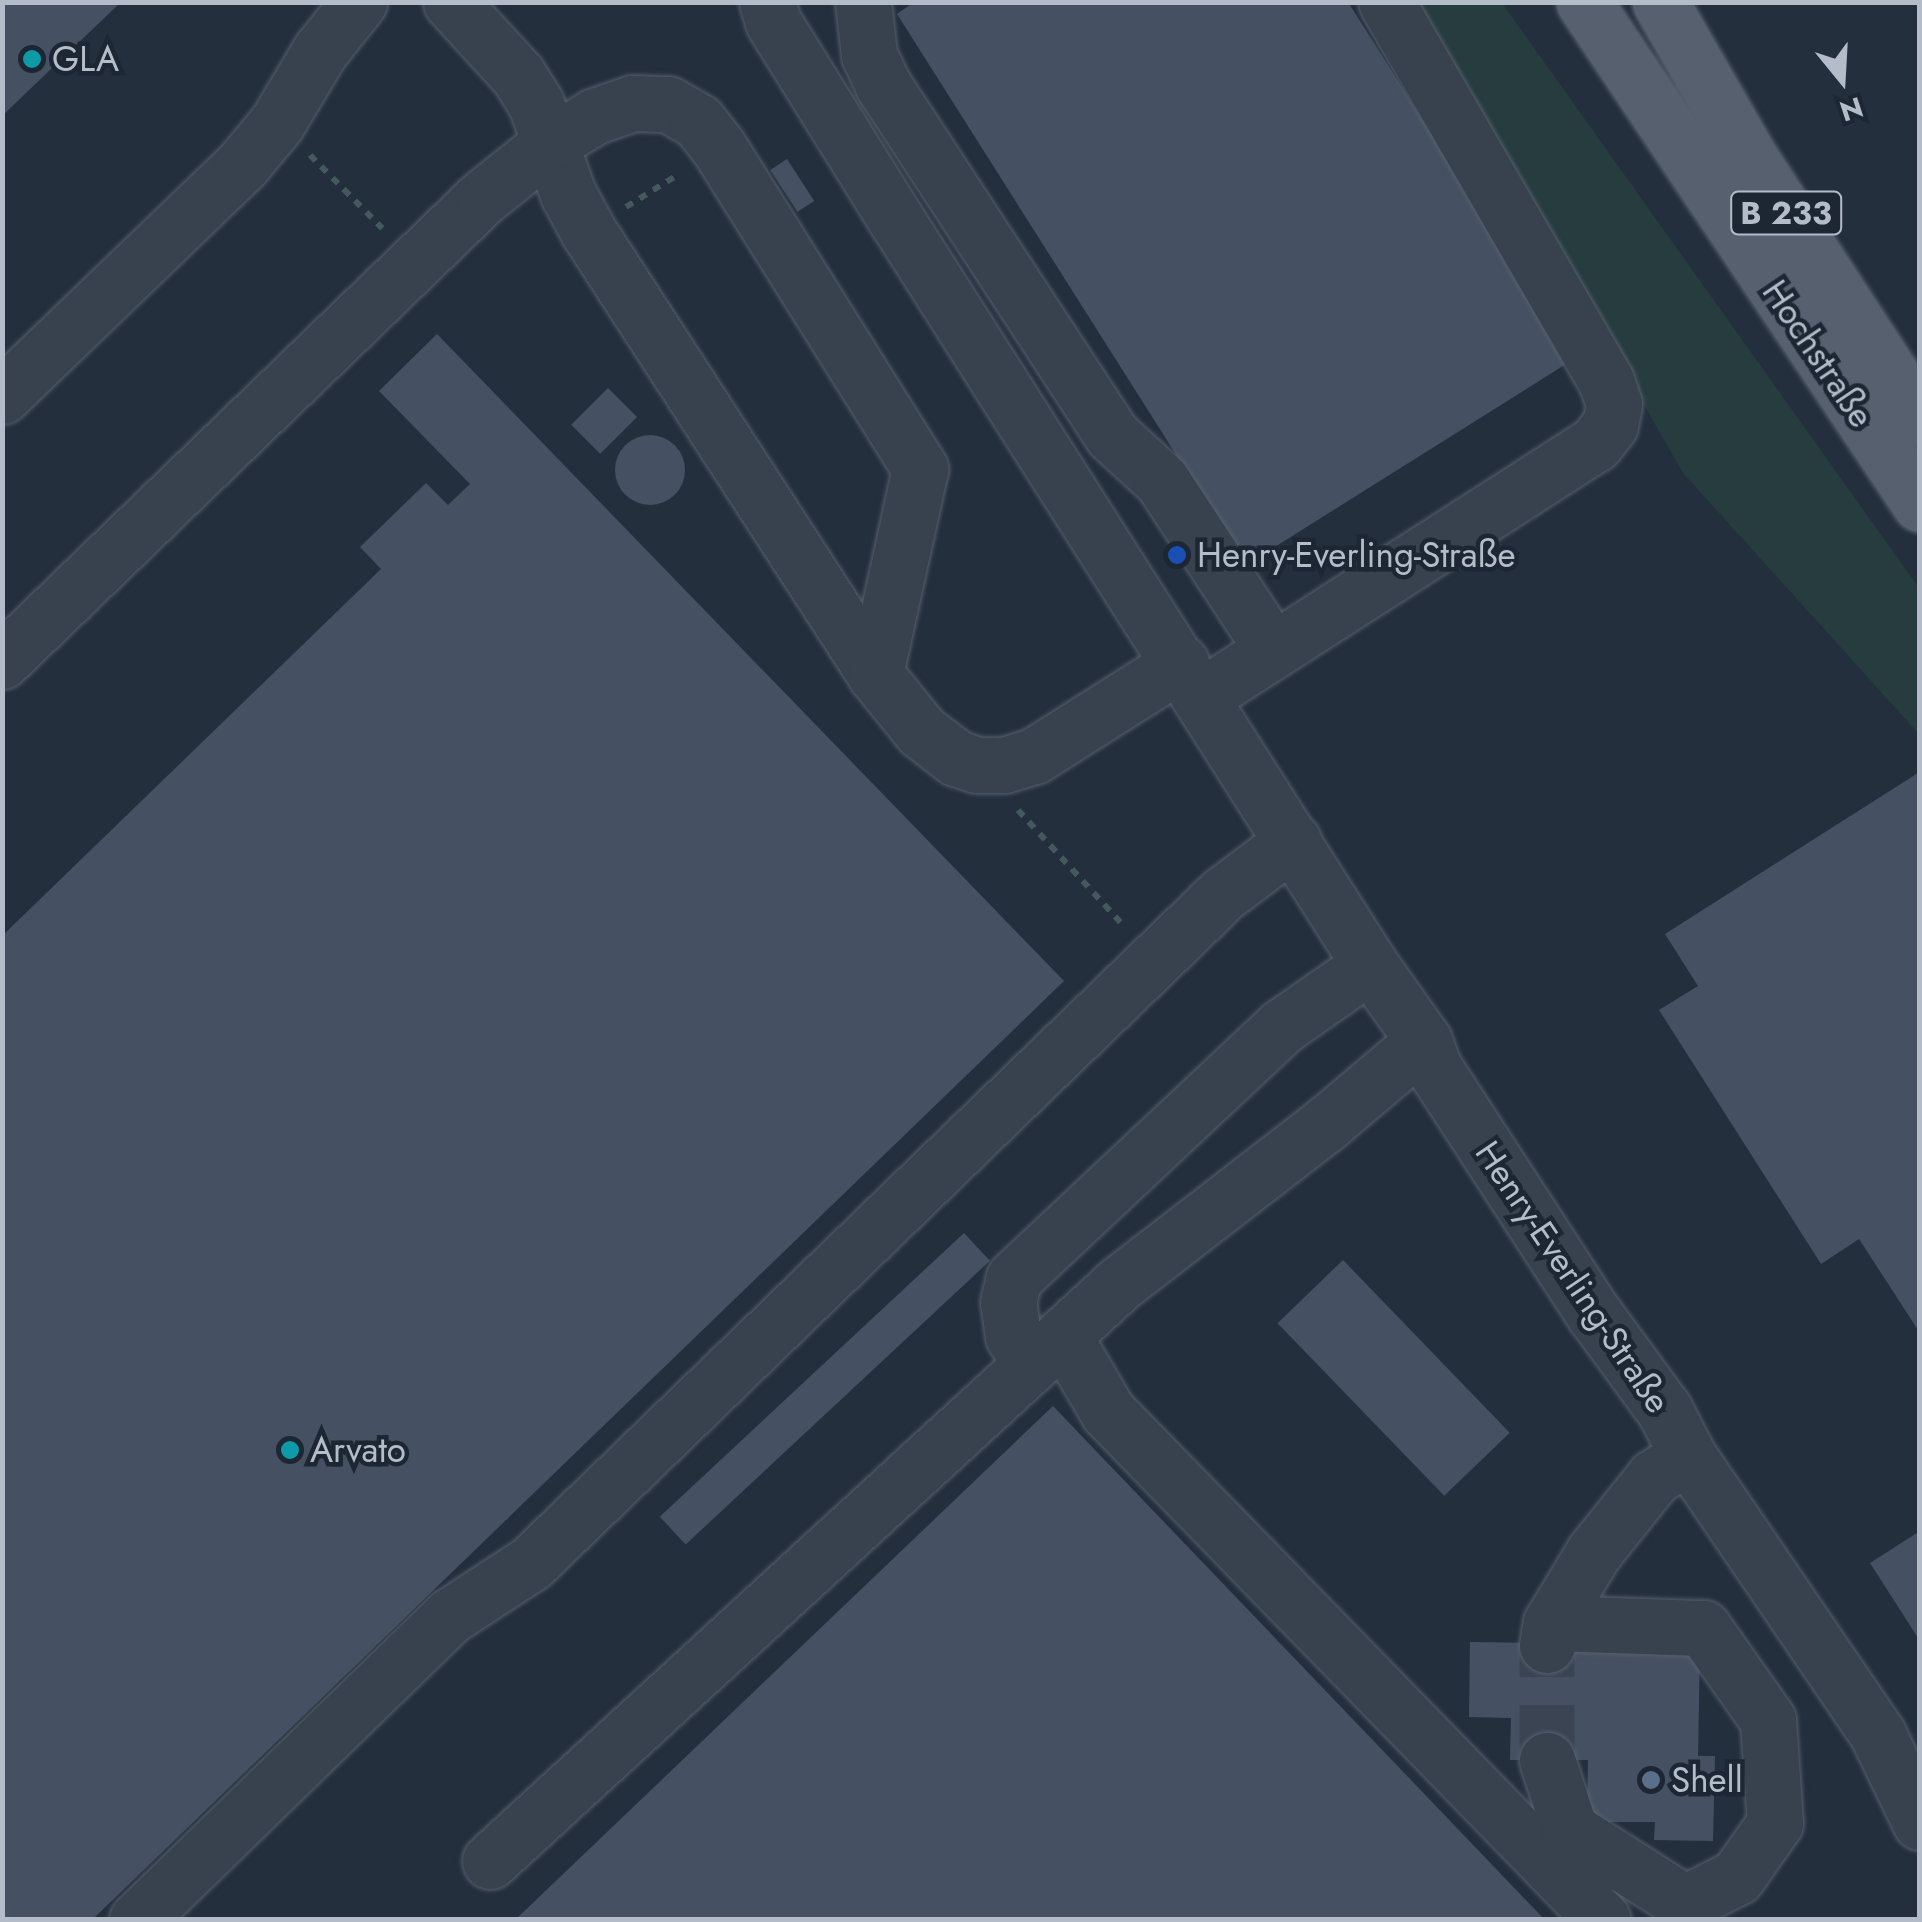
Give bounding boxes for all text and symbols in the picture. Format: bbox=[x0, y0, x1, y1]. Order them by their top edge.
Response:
north arrow bbox=[1792, 30, 1892, 130]
place label: GLA bbox=[52, 38, 119, 80]
marker: GLA bbox=[21, 48, 43, 70]
text: N bbox=[1835, 86, 1868, 132]
road number: B 233 bbox=[1728, 186, 1844, 240]
street label: Hochstraße bbox=[1754, 272, 1882, 436]
place label: Henry-Everling-Straße bbox=[1197, 534, 1515, 576]
marker: Henry-Everling-Straße bbox=[1166, 544, 1188, 566]
street label: Henry-Everling-Straße bbox=[1467, 1133, 1679, 1421]
place label: Arvato bbox=[310, 1429, 406, 1471]
marker: Arvato bbox=[279, 1439, 301, 1461]
place label: Shell bbox=[1671, 1759, 1743, 1801]
marker: Shell bbox=[1640, 1769, 1662, 1791]

